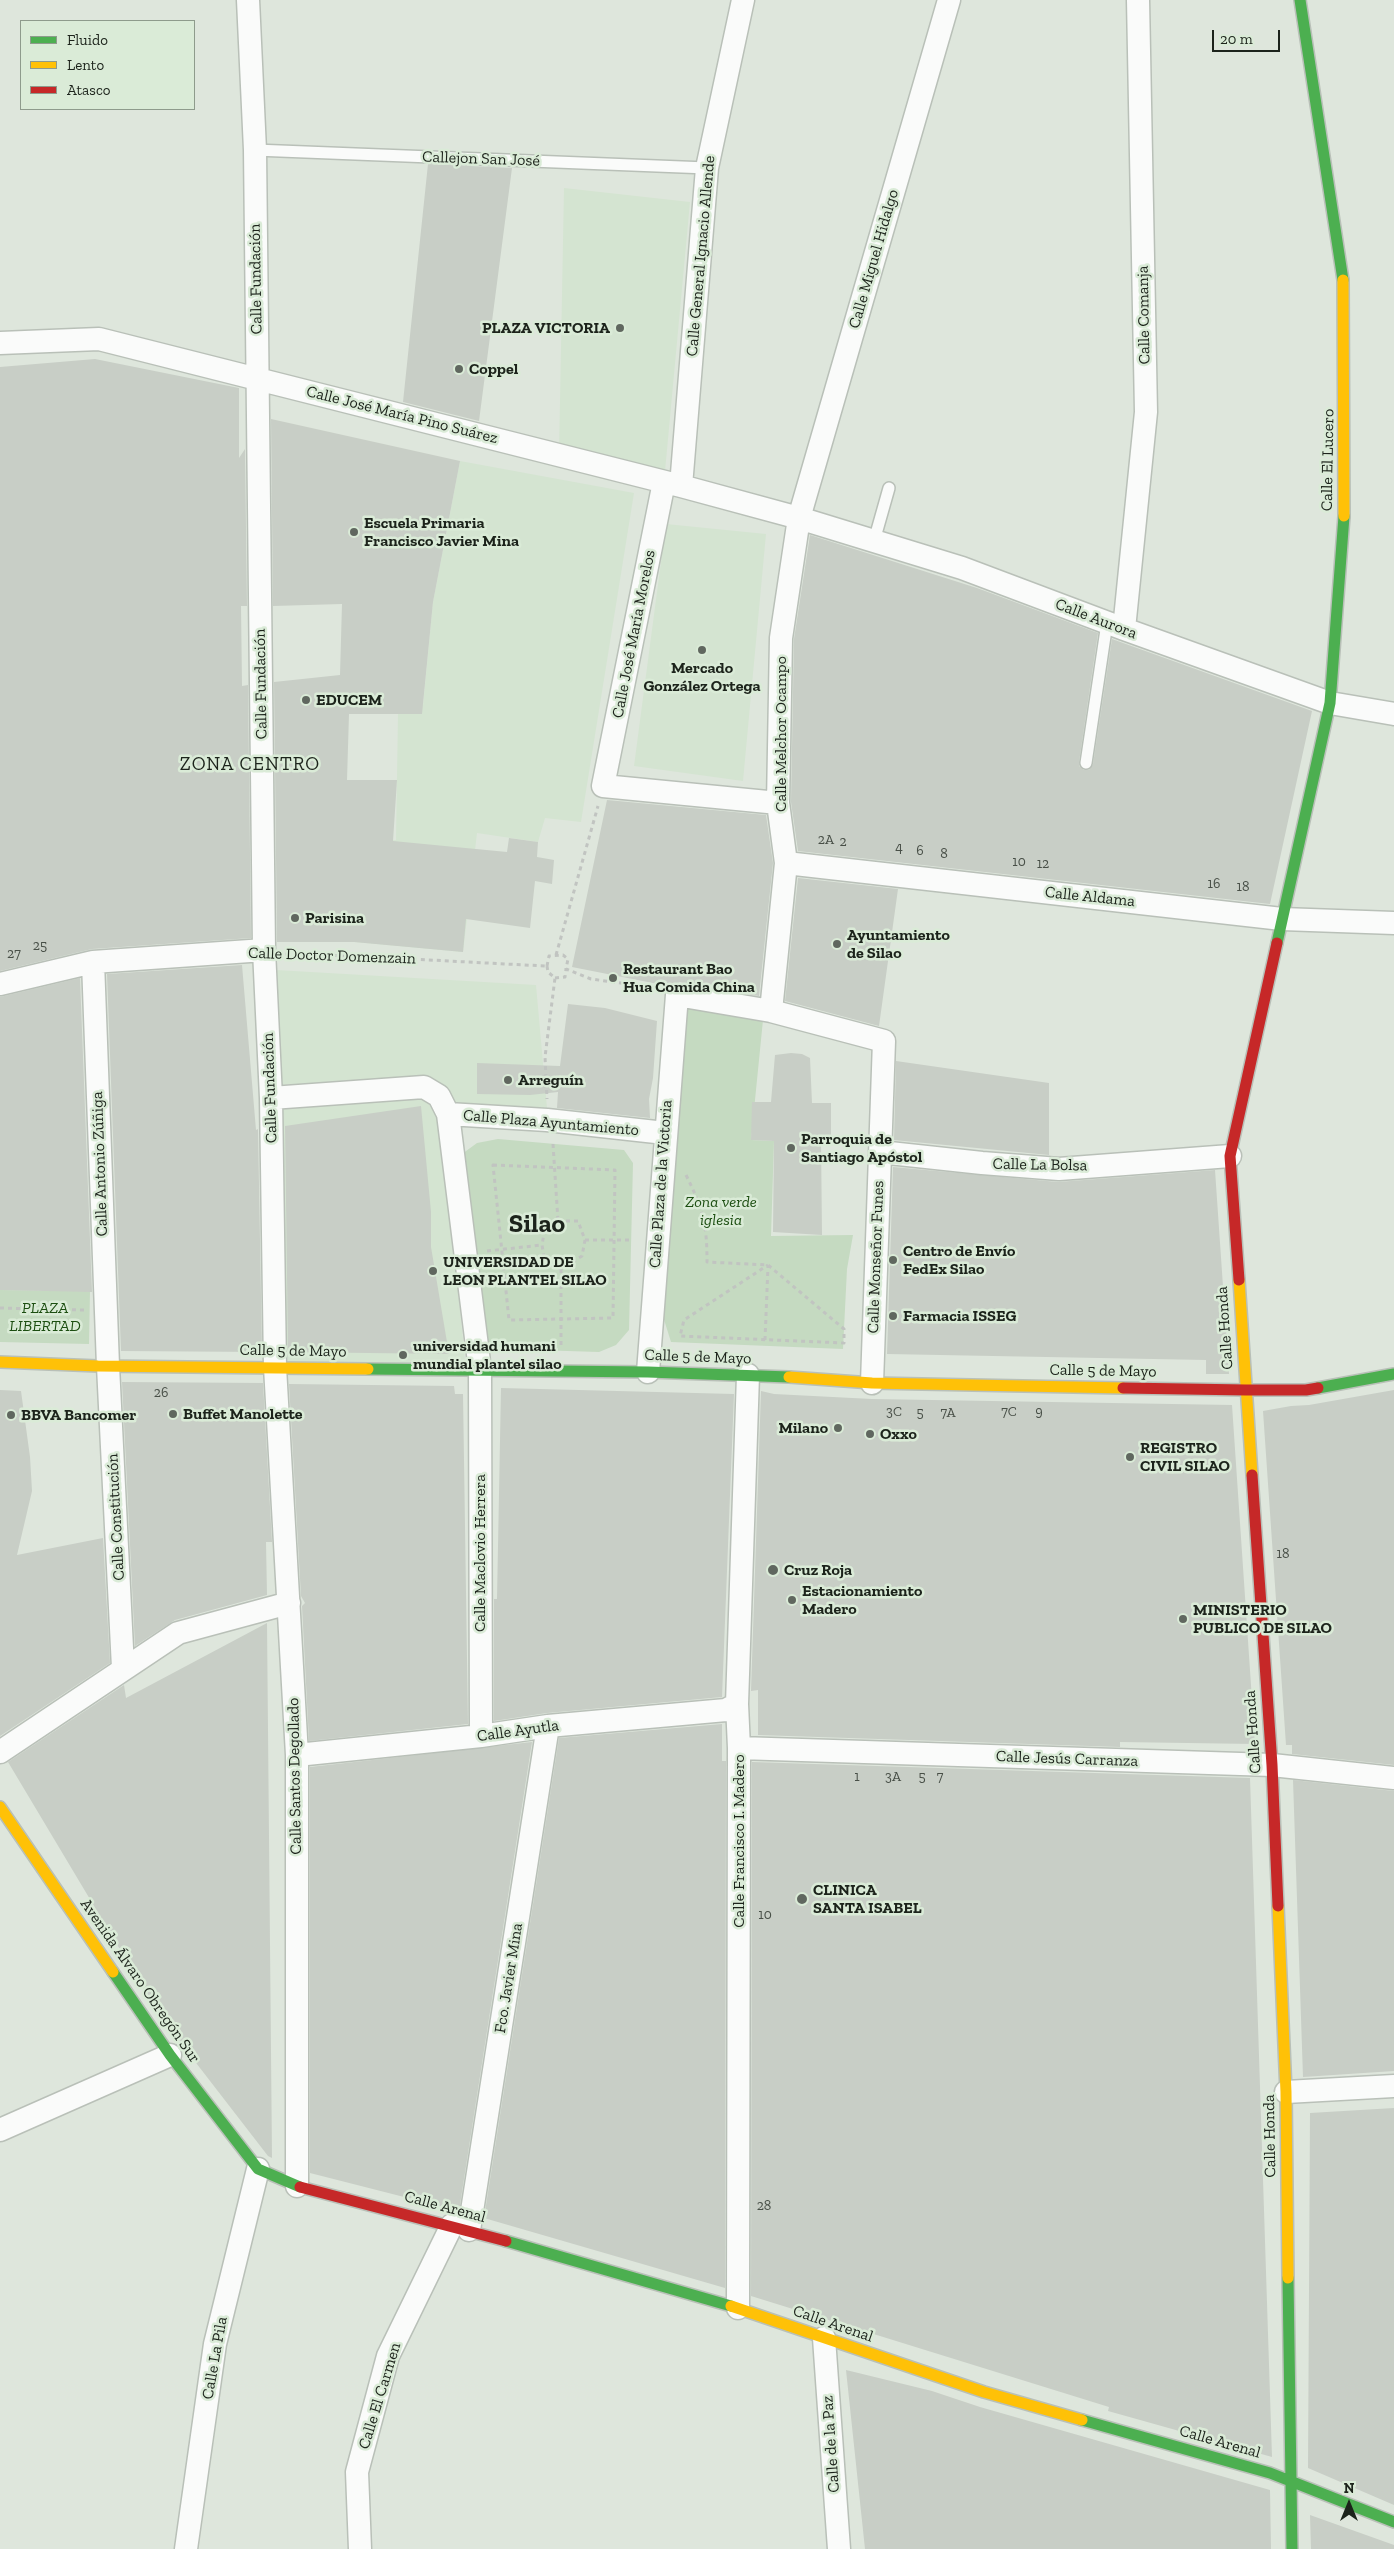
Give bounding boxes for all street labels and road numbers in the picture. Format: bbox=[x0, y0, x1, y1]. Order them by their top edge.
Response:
street label: Callejon San José bbox=[422, 147, 540, 171]
street label: Calle General Ignacio Allende bbox=[683, 155, 719, 357]
street label: Calle Miguel Hidalgo bbox=[845, 187, 903, 331]
street label: Calle Fundación bbox=[245, 224, 267, 334]
street label: Calle Comanja bbox=[1134, 265, 1154, 365]
street label: Calle José María Pino Suárez bbox=[304, 382, 500, 448]
street label: Calle El Lucero bbox=[1318, 409, 1338, 511]
street label: Calle José María Morelos bbox=[608, 548, 660, 720]
street label: Calle Aurora bbox=[1052, 595, 1140, 643]
street label: Calle Fundación bbox=[250, 629, 272, 739]
street label: Calle Melchor Ocampo bbox=[771, 656, 791, 812]
street label: Calle Aldama bbox=[1044, 883, 1136, 911]
street label: Calle Doctor Domenzain bbox=[248, 943, 416, 969]
street label: Calle Fundación bbox=[258, 1032, 282, 1144]
street label: Calle Antonio Zúñiga bbox=[88, 1091, 112, 1237]
street label: Calle Plaza de la Victoria bbox=[646, 1099, 676, 1269]
street label: Calle Plaza Ayuntamiento bbox=[462, 1106, 640, 1140]
street label: Calle La Bolsa bbox=[993, 1155, 1087, 1175]
street label: Calle Monseñor Funes bbox=[864, 1180, 888, 1334]
street label: Calle Honda bbox=[1213, 1286, 1237, 1370]
street label: Calle 5 de Mayo bbox=[239, 1340, 347, 1362]
street label: Calle 5 de Mayo bbox=[644, 1346, 752, 1368]
street label: Calle 5 de Mayo bbox=[1049, 1360, 1157, 1382]
street label: Calle Constitución bbox=[103, 1453, 129, 1581]
street label: Calle Maclovio Herrera bbox=[470, 1474, 490, 1632]
street label: Calle Honda bbox=[1241, 1690, 1265, 1774]
street label: Calle Santos Degollado bbox=[284, 1697, 306, 1855]
street label: Calle Ayutla bbox=[476, 1716, 560, 1746]
street label: Calle Jesús Carranza bbox=[996, 1747, 1138, 1771]
street label: Calle Francisco I. Madero bbox=[729, 1754, 749, 1928]
street label: Avenida Álvaro Obregón Sur bbox=[76, 1895, 204, 2067]
street label: Fco. Javier Mina bbox=[491, 1922, 527, 2034]
street label: Calle Honda bbox=[1260, 2094, 1280, 2178]
street label: Calle Arenal bbox=[402, 2187, 488, 2227]
street label: Calle Arenal bbox=[790, 2301, 876, 2347]
street label: Calle La Pila bbox=[198, 2315, 232, 2401]
street label: Calle El Carmen bbox=[355, 2340, 405, 2452]
street label: Calle de la Paz bbox=[818, 2395, 844, 2493]
street label: Calle Arenal bbox=[1177, 2421, 1263, 2463]

